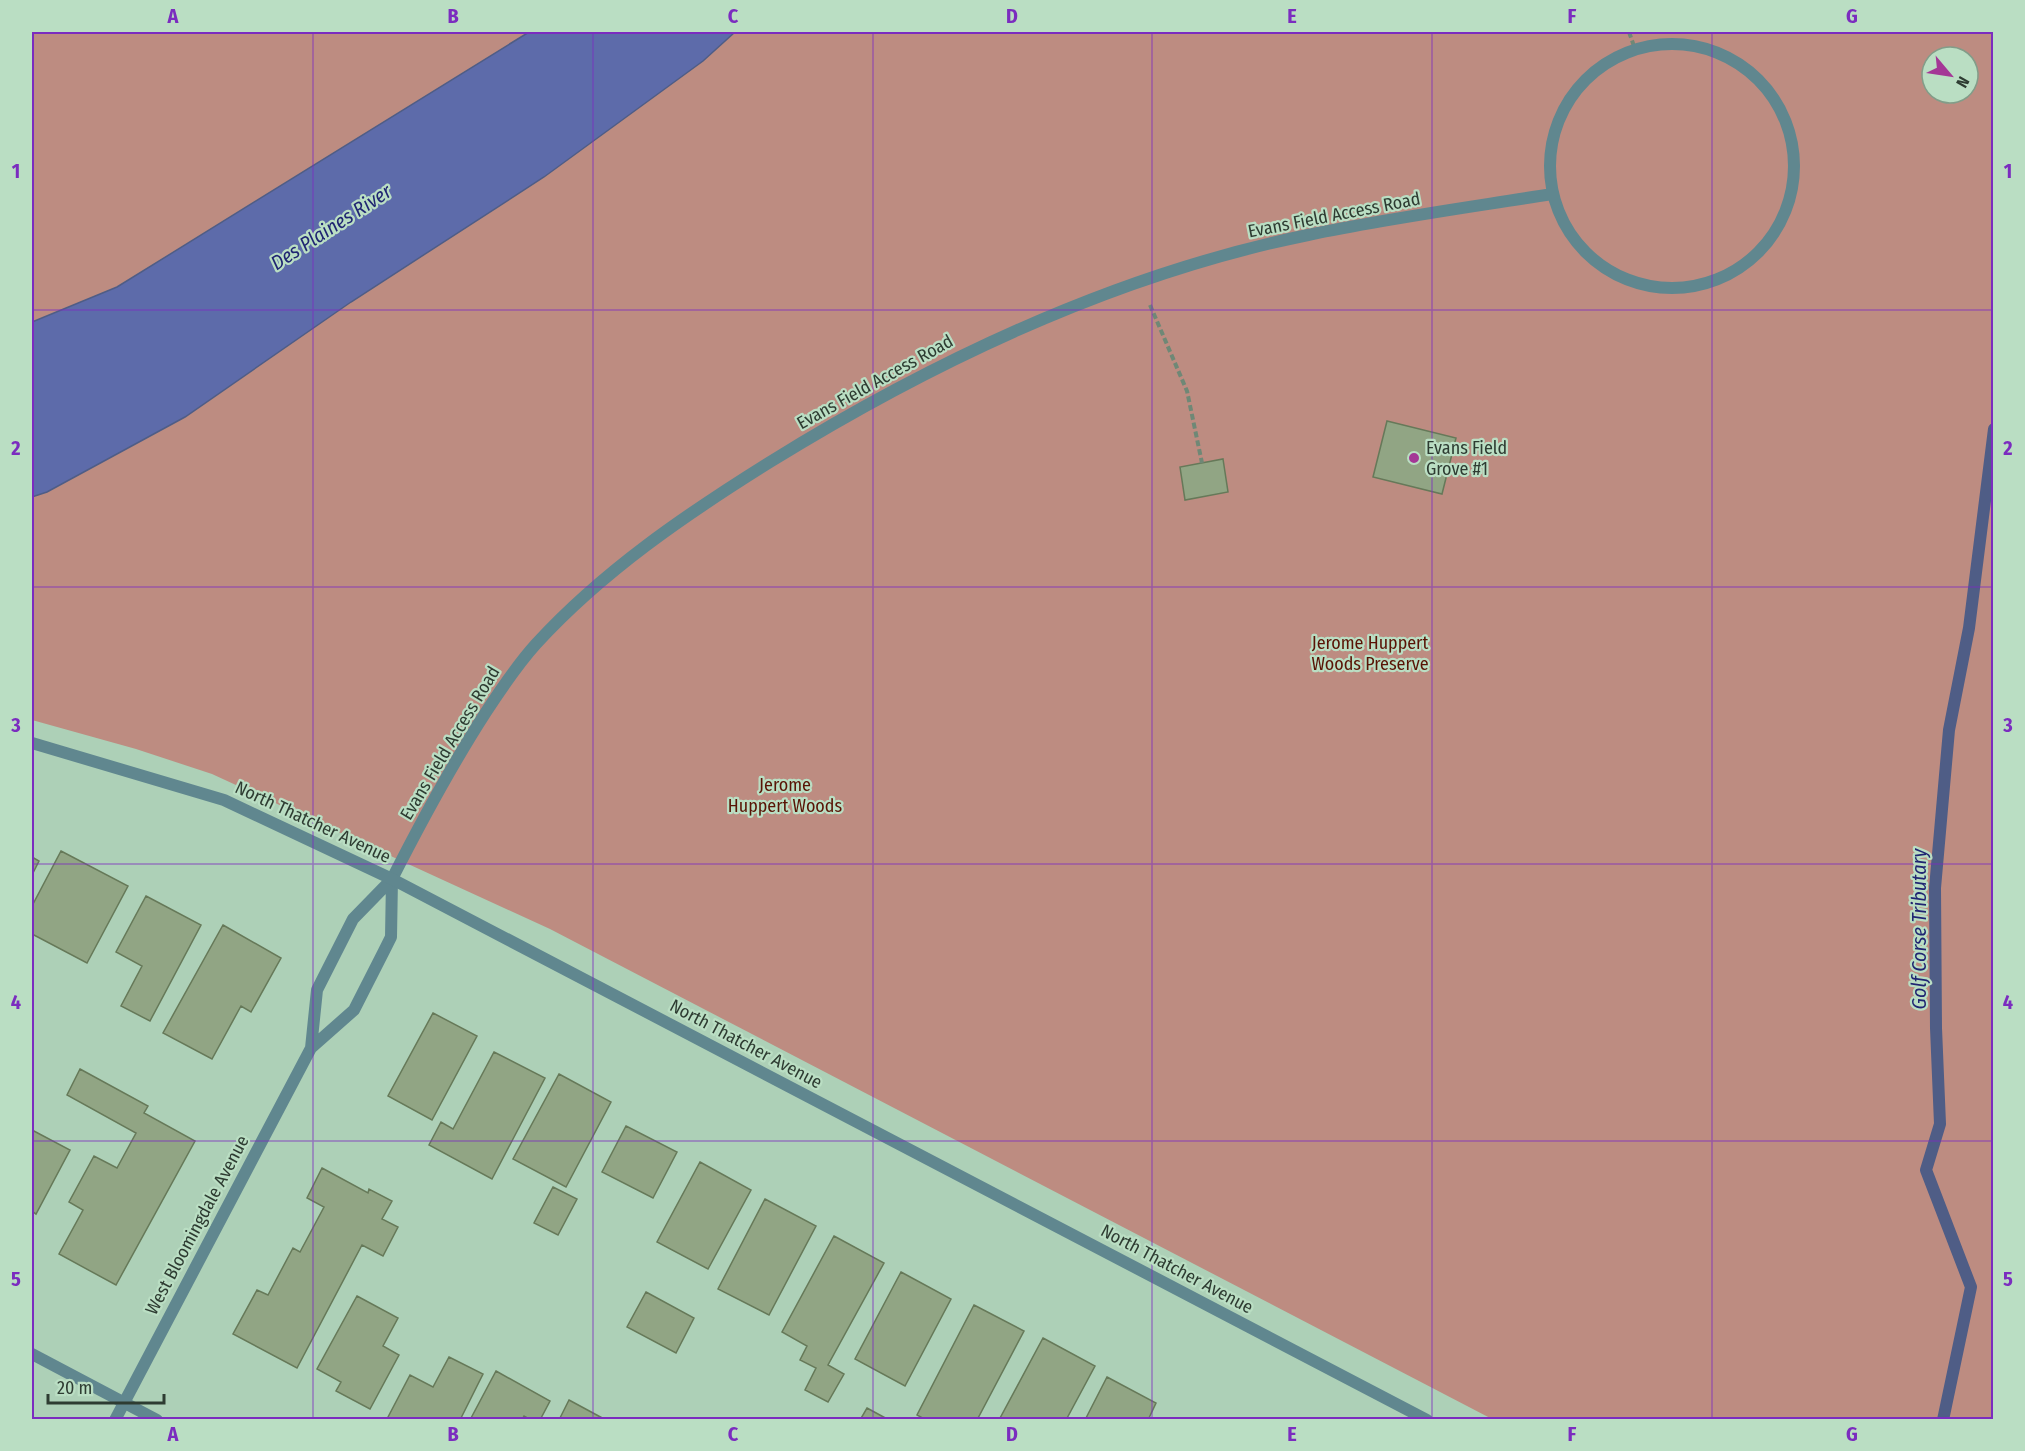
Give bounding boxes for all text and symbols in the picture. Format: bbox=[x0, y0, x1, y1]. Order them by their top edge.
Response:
text: A bbox=[167, 4, 180, 28]
text: B bbox=[447, 4, 459, 28]
text: C bbox=[728, 4, 739, 28]
text: D bbox=[1006, 4, 1018, 28]
text: E bbox=[1287, 4, 1297, 28]
text: F bbox=[1568, 4, 1577, 28]
text: G bbox=[1846, 4, 1858, 28]
north arrow bbox=[1920, 45, 1980, 105]
text: N bbox=[1952, 73, 1973, 91]
text: 1 bbox=[12, 159, 20, 183]
text: 1 bbox=[2004, 159, 2012, 183]
water label: Des Plaines River bbox=[266, 179, 397, 275]
street label: Evans Field Access Road bbox=[1246, 187, 1422, 243]
street label: Evans Field Access Road bbox=[793, 330, 957, 434]
text: 2 bbox=[10, 436, 21, 460]
text: 2 bbox=[2002, 436, 2013, 460]
place label: Evans Field Grove #1 bbox=[1426, 437, 1507, 480]
marker: Evans Field Grove #1 bbox=[1407, 451, 1421, 465]
park label: Jerome Huppert Woods Preserve bbox=[1311, 632, 1429, 675]
street label: Evans Field Access Road bbox=[395, 662, 505, 824]
text: 3 bbox=[10, 713, 21, 737]
text: 3 bbox=[2002, 713, 2013, 737]
park label: Jerome Huppert Woods bbox=[728, 774, 842, 817]
street label: North Thatcher Avenue bbox=[232, 776, 394, 868]
water label: Golf Corse Tributary bbox=[1907, 847, 1931, 1009]
text: 4 bbox=[11, 990, 21, 1014]
text: 4 bbox=[2003, 990, 2013, 1014]
street label: North Thatcher Avenue bbox=[666, 995, 826, 1093]
street label: West Bloomingdale Avenue bbox=[140, 1132, 254, 1318]
street label: North Thatcher Avenue bbox=[1097, 1220, 1257, 1318]
text: 5 bbox=[11, 1267, 21, 1291]
text: 5 bbox=[2003, 1267, 2013, 1291]
scale bar bbox=[48, 1367, 164, 1405]
text: 20 m bbox=[57, 1377, 92, 1399]
text: A bbox=[167, 1422, 180, 1446]
text: B bbox=[447, 1422, 459, 1446]
text: C bbox=[728, 1422, 739, 1446]
text: D bbox=[1006, 1422, 1018, 1446]
text: E bbox=[1287, 1422, 1297, 1446]
text: F bbox=[1568, 1422, 1577, 1446]
text: G bbox=[1846, 1422, 1858, 1446]

